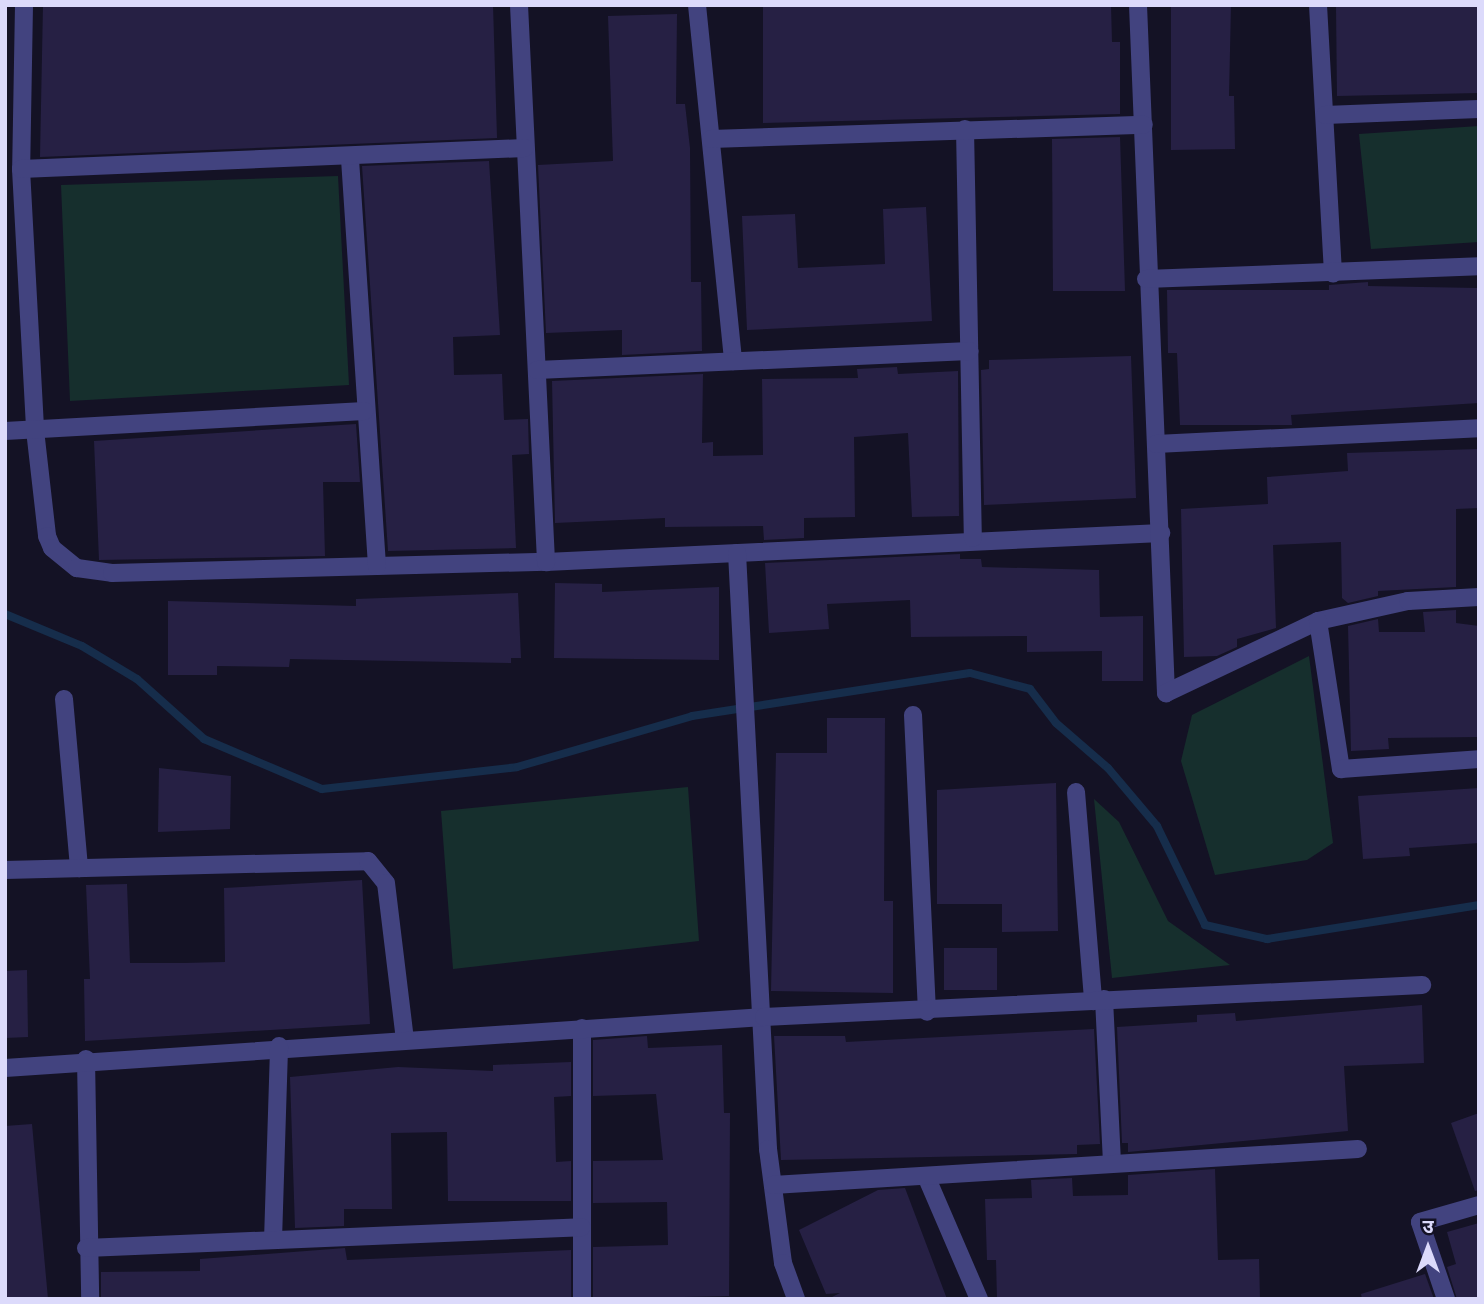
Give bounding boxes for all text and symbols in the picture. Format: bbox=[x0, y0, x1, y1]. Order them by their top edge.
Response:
north arrow bbox=[1393, 1213, 1463, 1283]
text: उ bbox=[1422, 1214, 1434, 1239]

